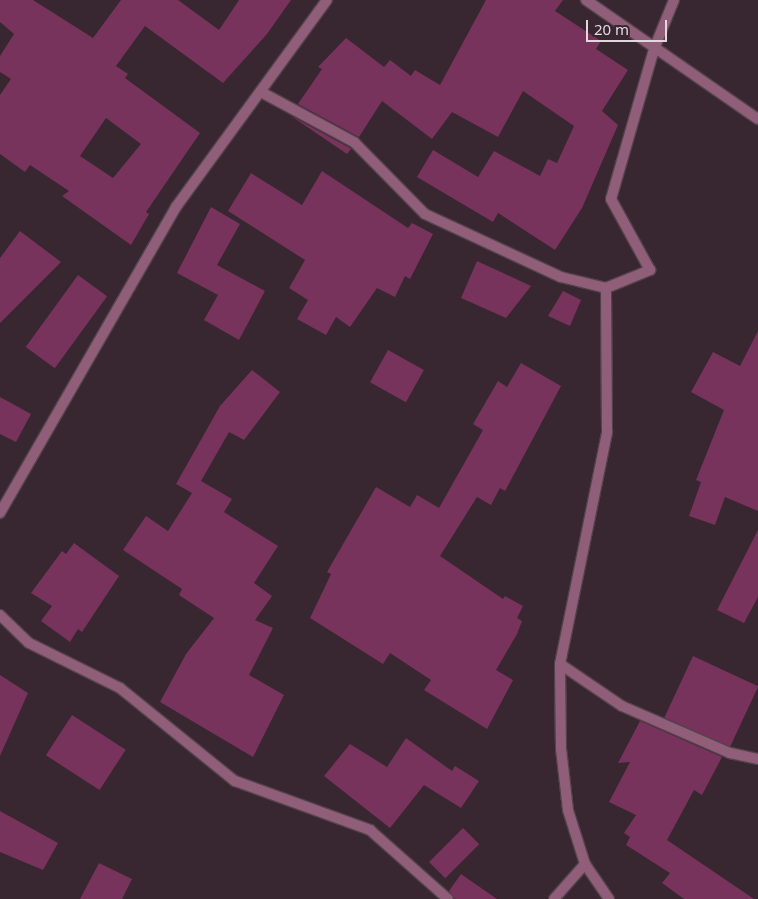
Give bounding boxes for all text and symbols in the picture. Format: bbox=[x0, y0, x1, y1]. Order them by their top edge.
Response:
scale bar bbox=[588, 10, 669, 42]
text: 20 m bbox=[594, 19, 629, 39]

